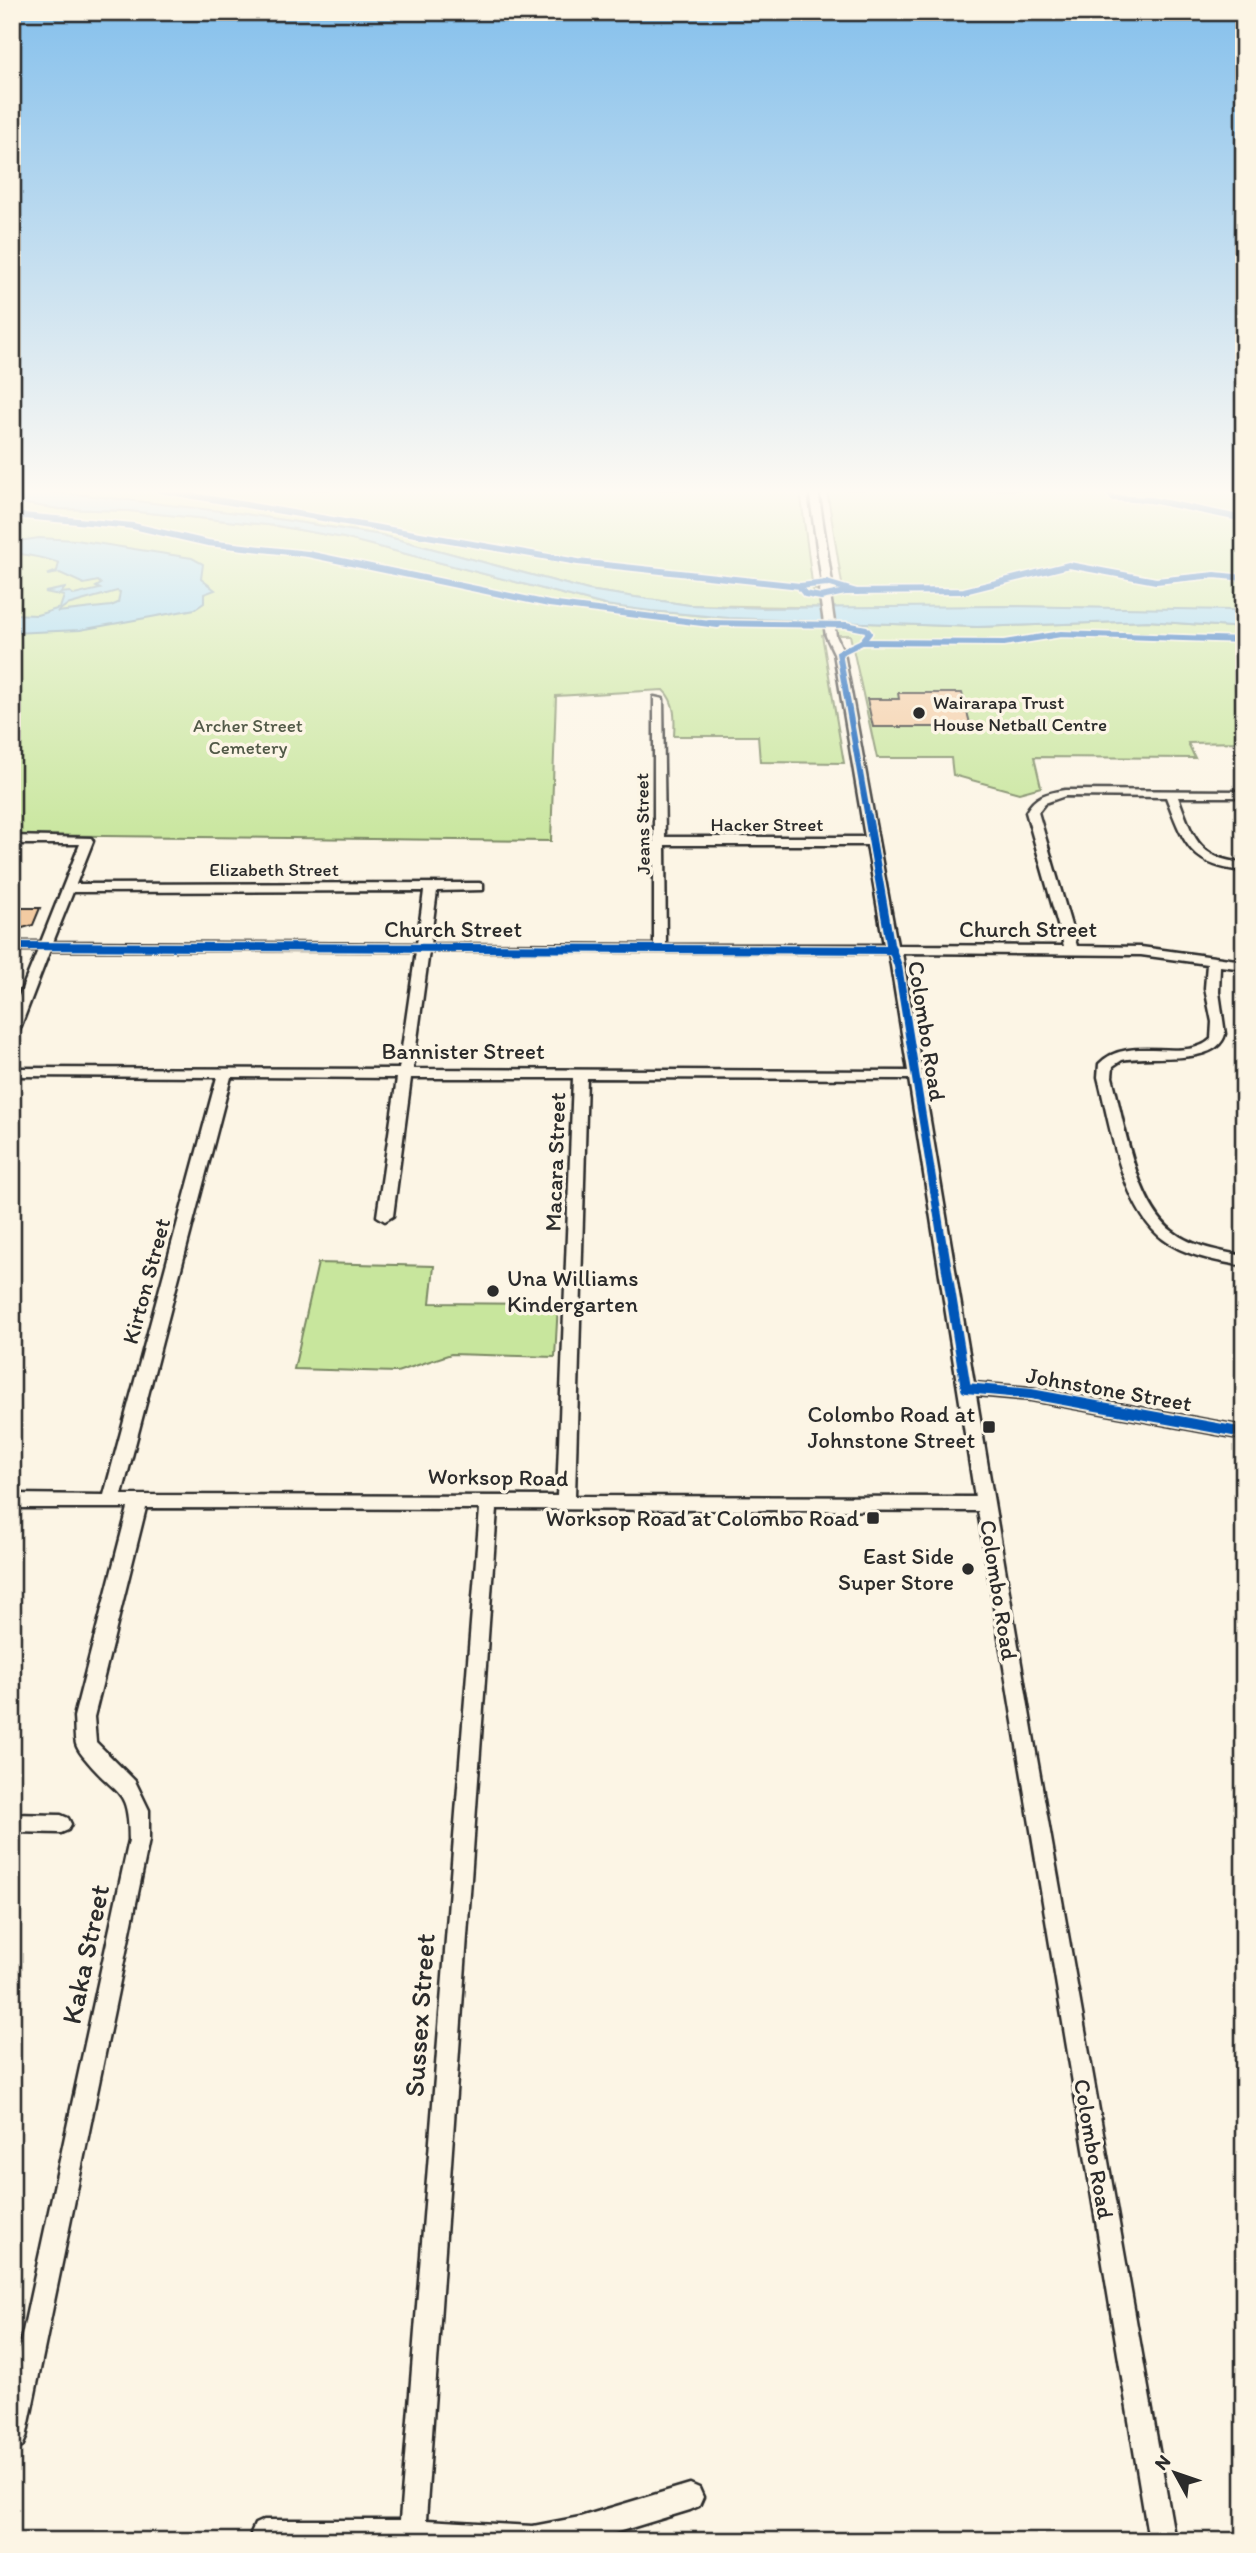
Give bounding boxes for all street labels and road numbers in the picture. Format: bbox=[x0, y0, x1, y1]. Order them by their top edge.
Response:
street label: Jeans Street bbox=[630, 773, 655, 875]
street label: Hacker Street bbox=[711, 813, 823, 836]
street label: Elizabeth Street bbox=[209, 858, 339, 881]
street label: Church Street bbox=[384, 915, 522, 943]
street label: Church Street bbox=[959, 915, 1097, 943]
street label: Colombo Road bbox=[902, 959, 952, 1103]
street label: Bannister Street bbox=[381, 1037, 545, 1065]
street label: Macara Street bbox=[539, 1092, 571, 1232]
street label: Kirton Street bbox=[116, 1215, 176, 1347]
street label: Johnstone Street bbox=[1024, 1361, 1194, 1417]
street label: Worksop Road bbox=[427, 1462, 569, 1492]
street label: Colombo Road bbox=[974, 1518, 1024, 1662]
street label: Kaka Street bbox=[54, 1881, 116, 2027]
street label: Sussex Street bbox=[396, 1932, 442, 2098]
street label: Colombo Road bbox=[1068, 2077, 1120, 2222]

